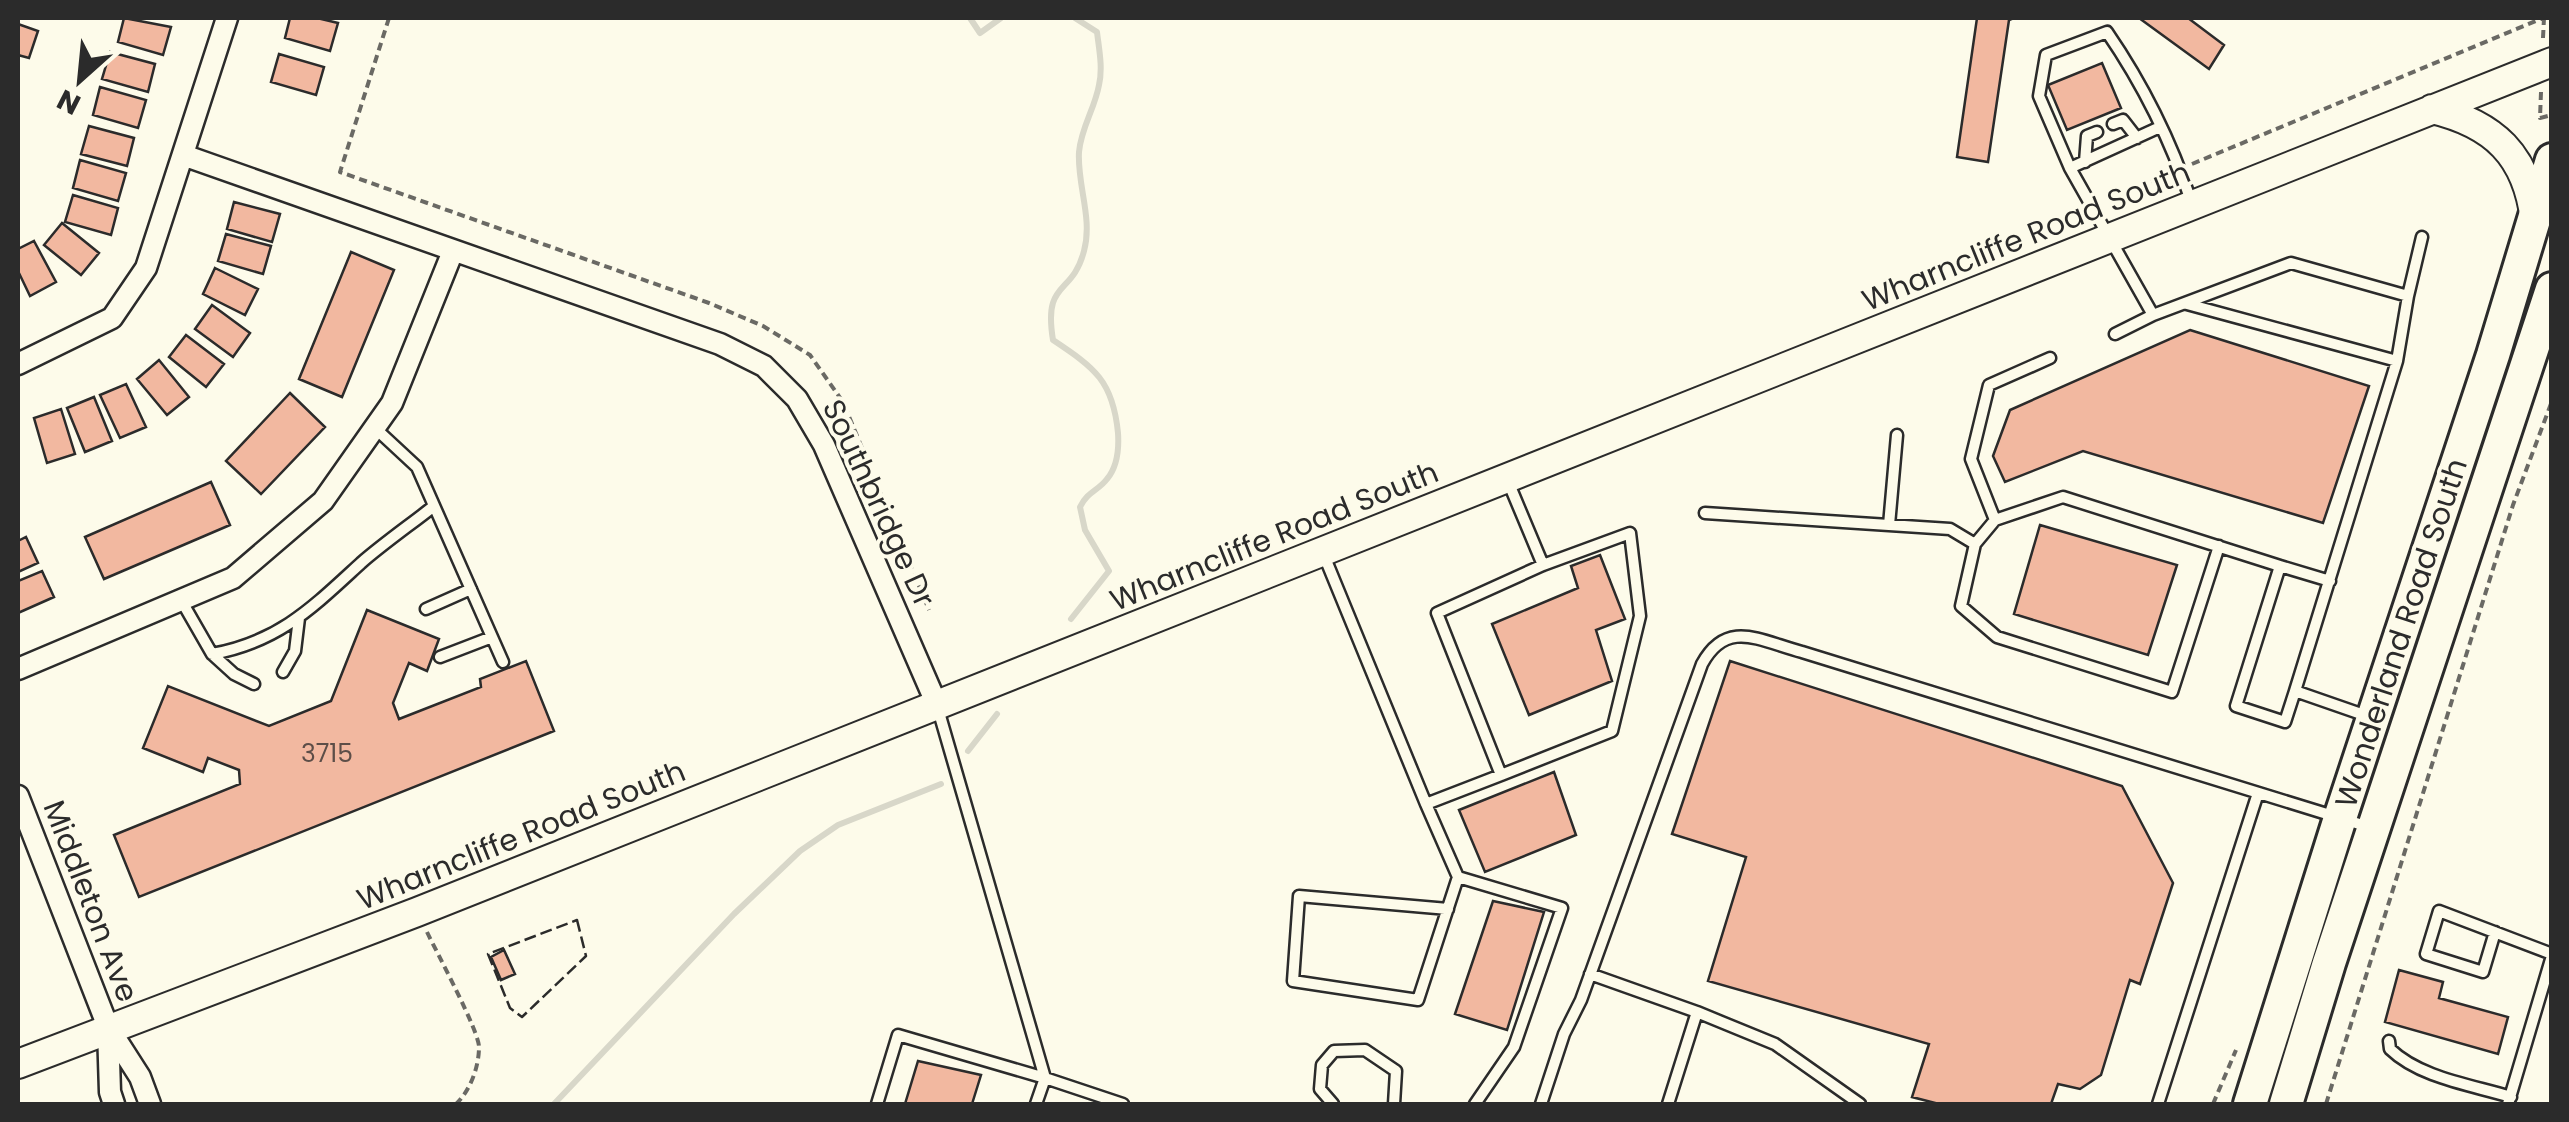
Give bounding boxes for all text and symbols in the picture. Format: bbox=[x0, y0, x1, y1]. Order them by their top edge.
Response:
north arrow bbox=[30, 30, 130, 130]
text: N bbox=[51, 80, 87, 124]
street label: Wharncliffe Road South bbox=[1855, 150, 2197, 322]
street label: Southbridge Dr bbox=[812, 392, 946, 614]
street label: Wharncliffe Road South bbox=[1103, 450, 1445, 622]
street label: Wonderland Road South bbox=[2324, 453, 2478, 813]
house number: 3715 bbox=[301, 736, 353, 771]
street label: Wharncliffe Road South bbox=[350, 749, 692, 921]
street label: Middleton Ave bbox=[33, 794, 149, 1008]

